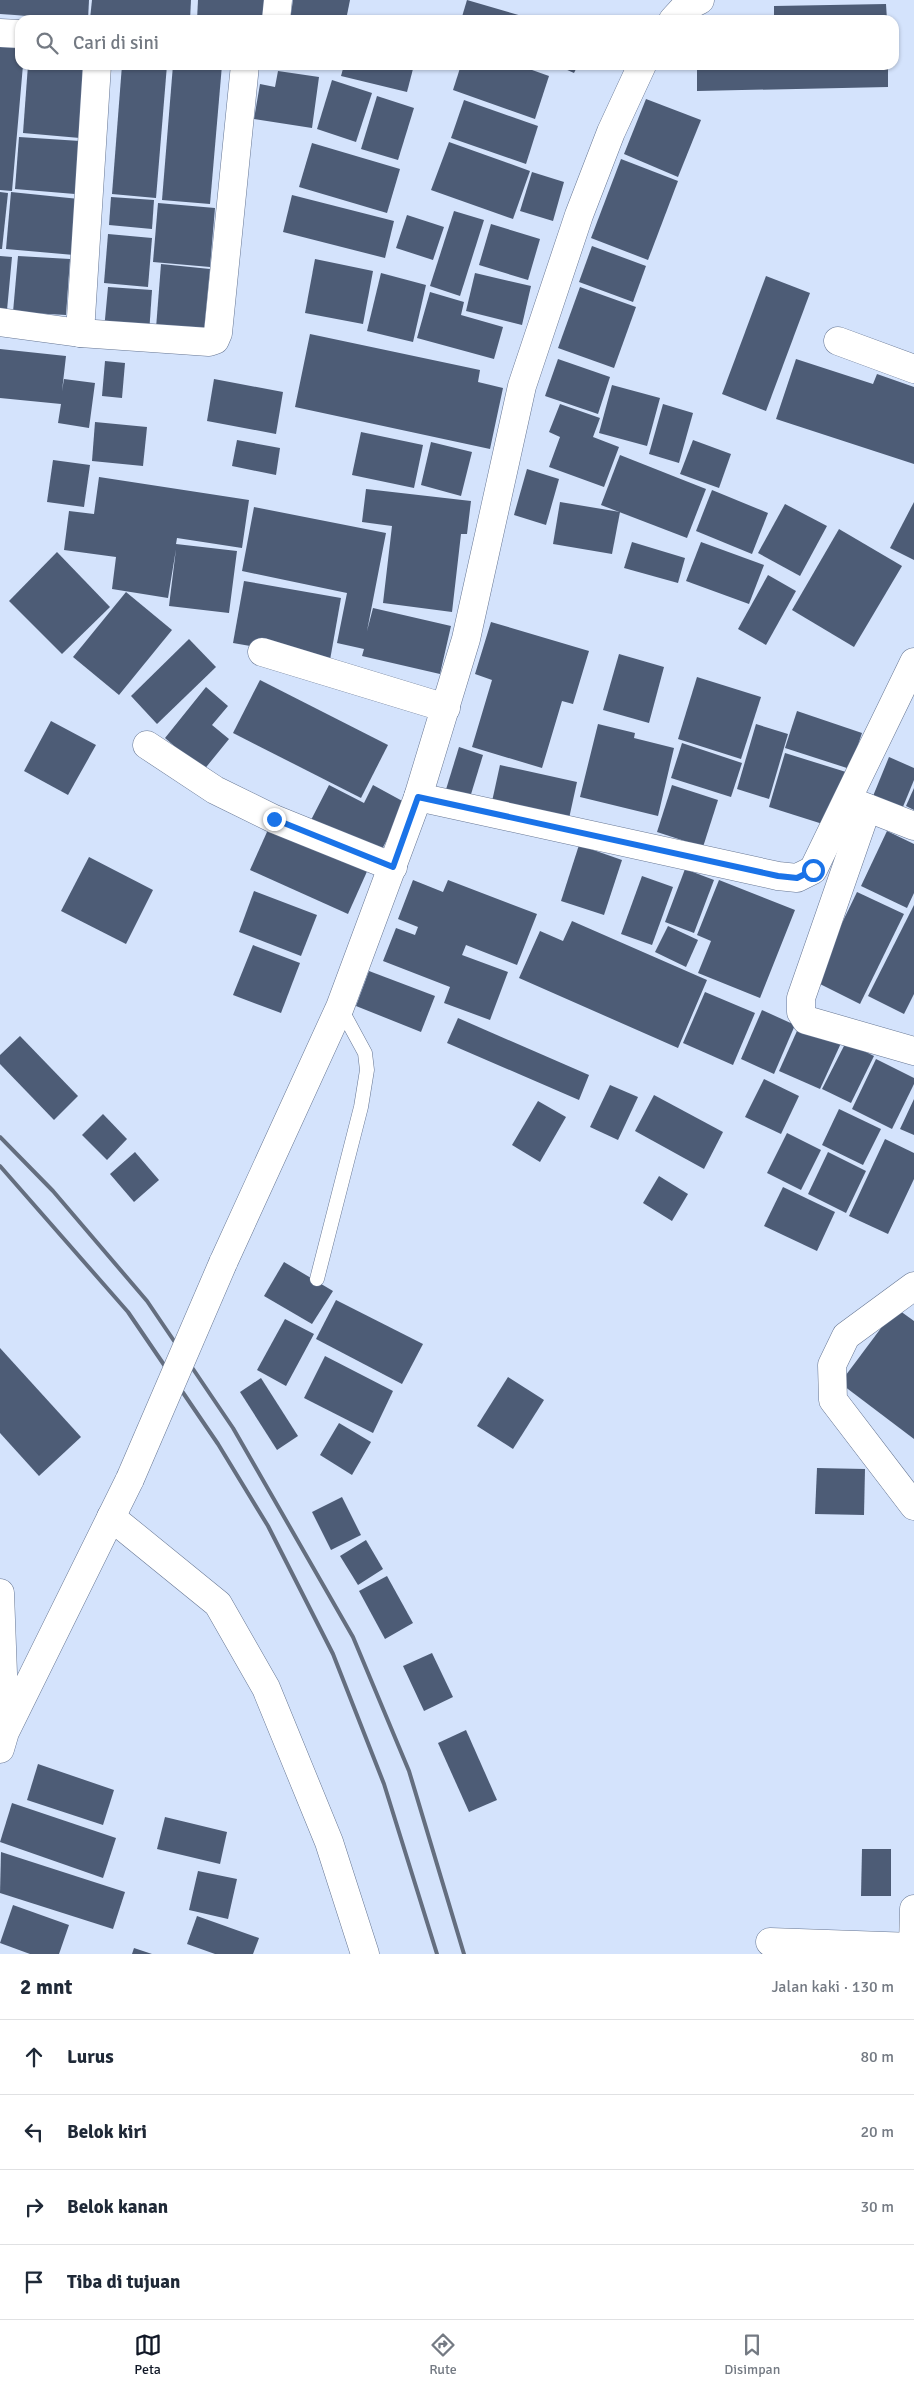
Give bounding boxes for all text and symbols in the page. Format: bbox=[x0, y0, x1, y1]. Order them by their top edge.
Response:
search box bbox=[15, 15, 899, 70]
icon: search bbox=[33, 29, 61, 57]
text: Cari di sini bbox=[73, 31, 159, 55]
route end bbox=[263, 808, 286, 831]
route start bbox=[802, 859, 825, 882]
text: 2 mnt bbox=[20, 1974, 72, 2000]
text: Jalan kaki · 130 m bbox=[772, 1977, 894, 1997]
icon: ahead bbox=[20, 2043, 48, 2071]
text: Lurus bbox=[67, 2045, 114, 2069]
text: 80 m bbox=[860, 2047, 894, 2067]
icon: left bbox=[20, 2118, 48, 2146]
text: Belok kiri bbox=[67, 2120, 147, 2144]
text: 20 m bbox=[860, 2122, 894, 2142]
icon: right bbox=[20, 2193, 48, 2221]
text: Belok kanan bbox=[67, 2195, 168, 2219]
text: 30 m bbox=[860, 2197, 894, 2217]
icon: arrive bbox=[20, 2268, 48, 2296]
text: Tiba di tujuan bbox=[67, 2270, 180, 2294]
tab: Peta bbox=[134, 2331, 162, 2378]
tab: Rute bbox=[429, 2331, 457, 2378]
tab: Disimpan bbox=[724, 2331, 780, 2378]

